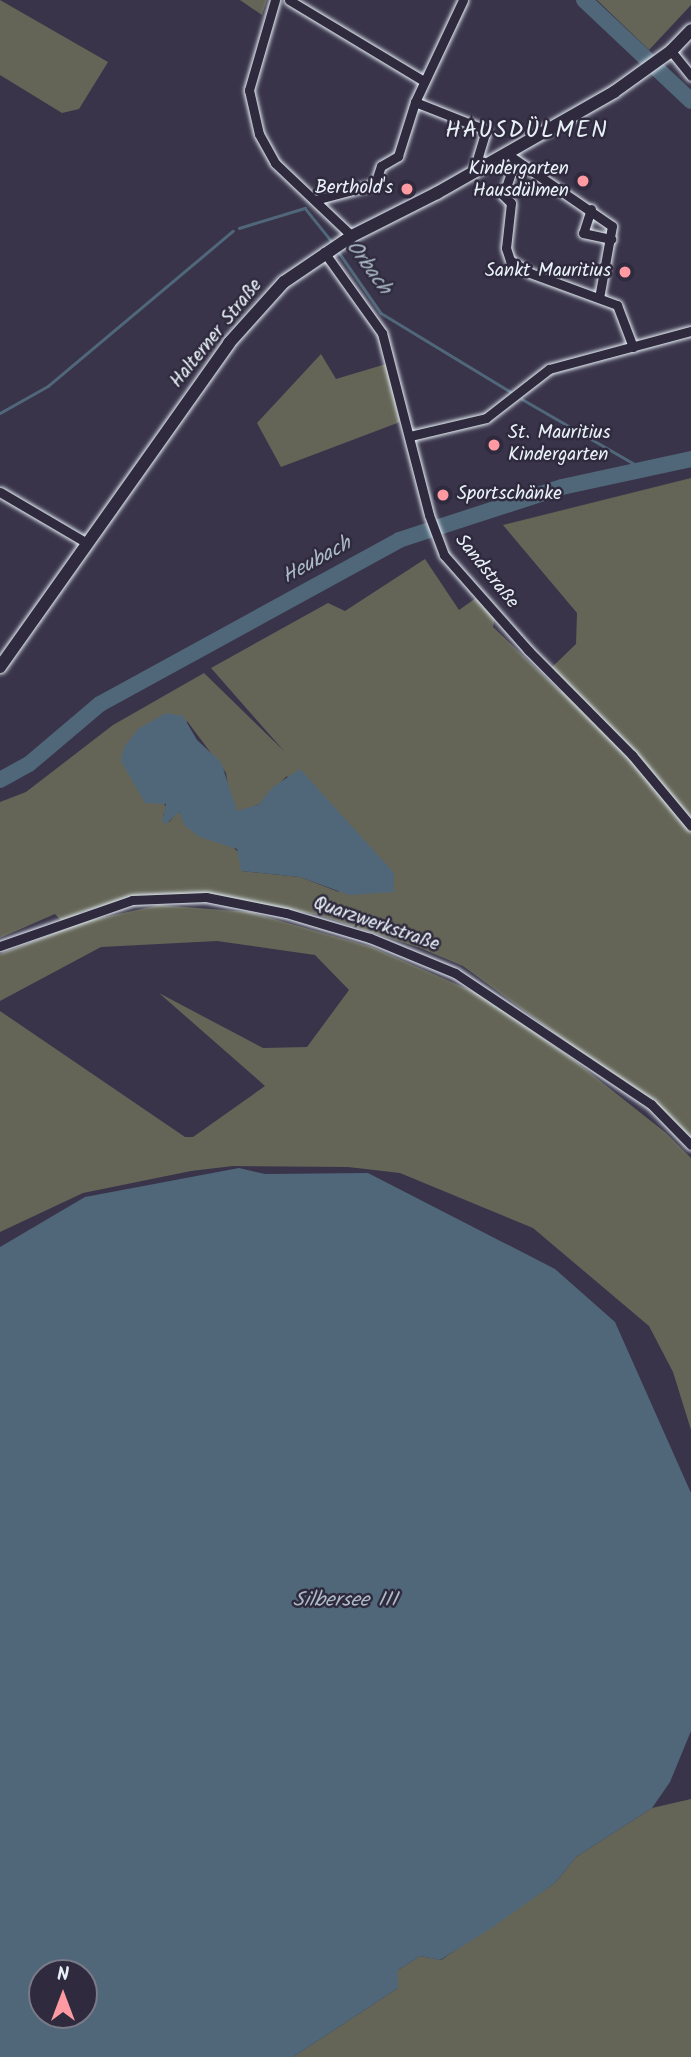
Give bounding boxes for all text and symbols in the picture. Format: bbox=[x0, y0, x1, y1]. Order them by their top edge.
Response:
district label: HAUSDÜLMEN bbox=[446, 117, 608, 145]
place label: Kindergarten Hausdülmen bbox=[469, 159, 569, 203]
marker: Kindergarten Hausdülmen bbox=[575, 173, 591, 189]
place label: Berthold's bbox=[315, 178, 393, 200]
marker: Berthold's bbox=[399, 181, 415, 197]
water label: Orbach bbox=[340, 236, 396, 300]
place label: Sankt Mauritius bbox=[485, 261, 611, 283]
marker: Sankt Mauritius bbox=[617, 264, 633, 280]
street label: Halterner Straße bbox=[166, 275, 268, 393]
place label: St. Mauritius Kindergarten bbox=[508, 423, 611, 467]
marker: St. Mauritius Kindergarten bbox=[486, 437, 502, 453]
place label: Sportschänke bbox=[457, 484, 562, 506]
marker: Sportschänke bbox=[435, 487, 451, 503]
street label: Sandstraße bbox=[449, 530, 523, 614]
water label: Heubach bbox=[278, 532, 356, 590]
street label: Quarzwerkstraße bbox=[310, 893, 442, 957]
water label: Silbersee III bbox=[293, 1588, 397, 1614]
north arrow bbox=[28, 1959, 98, 2029]
text: N bbox=[57, 1960, 69, 1990]

